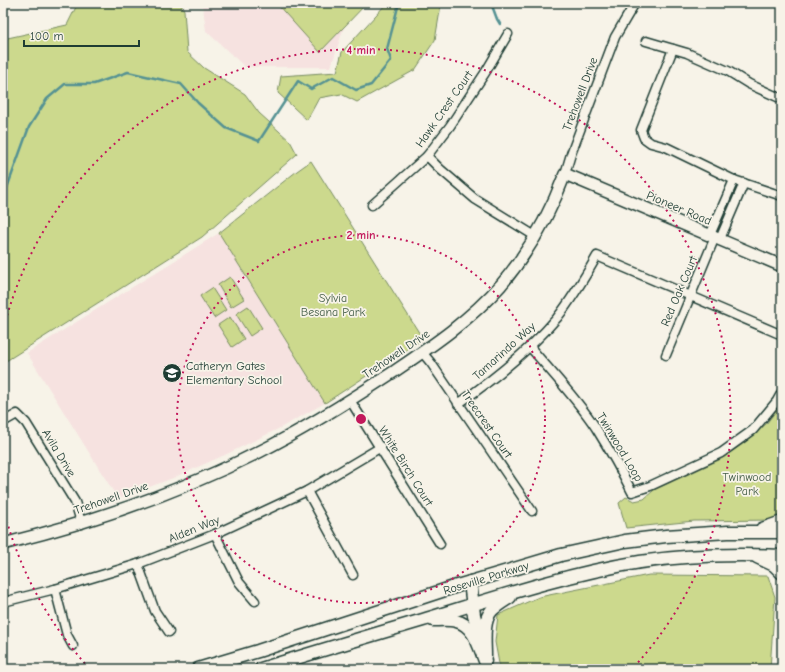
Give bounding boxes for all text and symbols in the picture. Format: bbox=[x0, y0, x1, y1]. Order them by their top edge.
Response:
scale bar bbox=[24, 22, 139, 48]
text: 100 m bbox=[30, 29, 63, 43]
text: 4 min bbox=[347, 43, 375, 57]
street label: Trehowell Drive bbox=[560, 55, 600, 133]
street label: Hawk Crest Court bbox=[412, 68, 476, 150]
street label: Pioneer Road bbox=[644, 188, 714, 228]
text: 2 min bbox=[346, 228, 376, 242]
street label: Red Oak Court bbox=[658, 253, 700, 328]
park label: Sylvia Besana Park bbox=[301, 291, 365, 319]
street label: Tamarindo Way bbox=[470, 319, 539, 383]
street label: Trehowell Drive bbox=[360, 327, 432, 381]
place label: Catheryn Gates Elementary School bbox=[186, 359, 282, 387]
school or university icon: Catheryn Gates Elementary School bbox=[161, 362, 183, 384]
street label: Treecrest Court bbox=[458, 387, 516, 461]
street label: Twinwood Loop bbox=[594, 410, 646, 484]
centre of rings bbox=[354, 412, 368, 426]
street label: White Birch Court bbox=[376, 423, 436, 509]
street label: Avila Drive bbox=[39, 427, 79, 479]
park label: Twinwood Park bbox=[723, 470, 771, 498]
street label: Trehowell Drive bbox=[72, 479, 150, 517]
street label: Alden Way bbox=[166, 512, 222, 546]
street label: Roseville Parkway bbox=[442, 558, 531, 598]

